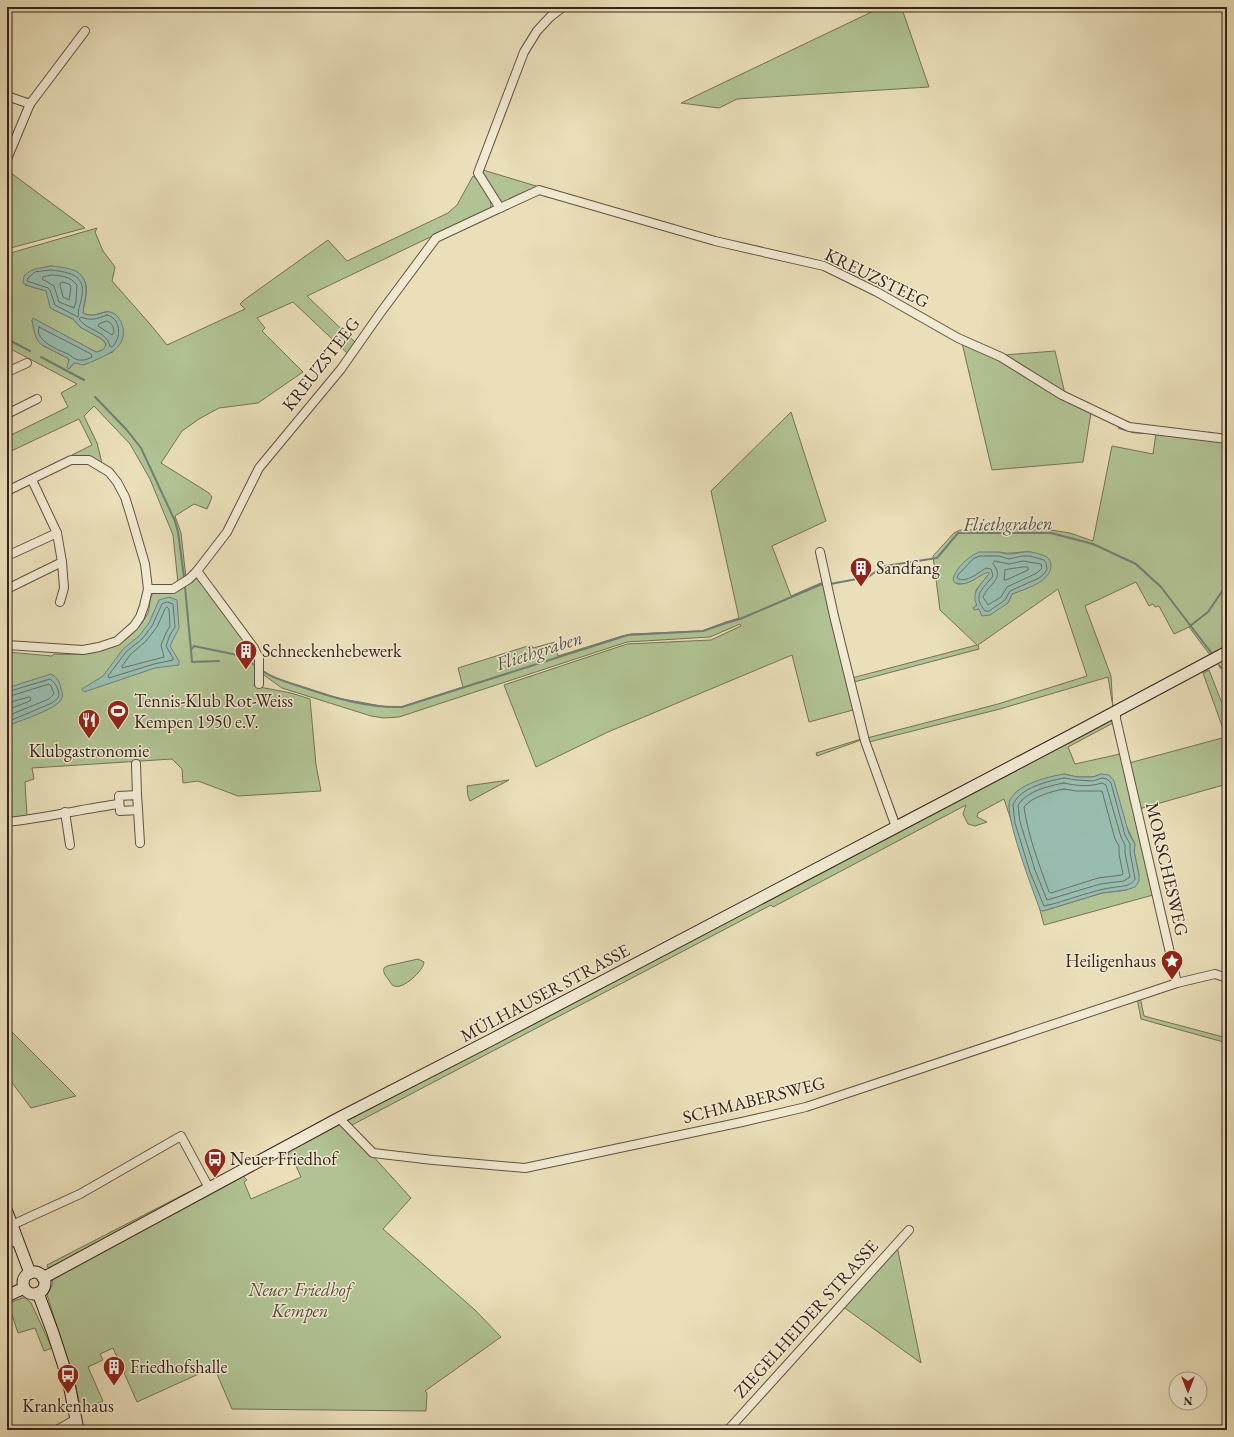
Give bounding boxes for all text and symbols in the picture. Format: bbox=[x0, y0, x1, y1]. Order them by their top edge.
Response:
street label: KREUZSTEEG bbox=[821, 242, 933, 313]
street label: KREUZSTEEG bbox=[277, 312, 365, 415]
water label: Fliethgraben bbox=[962, 510, 1053, 537]
building icon: Sandfang bbox=[848, 555, 874, 588]
place label: Sandfang bbox=[876, 556, 940, 579]
water label: Fliethgraben bbox=[492, 625, 586, 677]
building icon: Schneckenhebewerk bbox=[233, 638, 259, 671]
place label: Schneckenhebewerk bbox=[262, 639, 402, 662]
place label: Tennis-Klub Rot-Weiss Kempen 1950 e.V. bbox=[134, 689, 293, 733]
sports icon: Tennis-Klub Rot-Weiss Kempen 1950 e.V. bbox=[105, 698, 131, 731]
restaurant icon: Klubgastronomie bbox=[76, 707, 102, 740]
place label: Klubgastronomie bbox=[29, 739, 149, 762]
street label: MORSCHESWEG bbox=[1141, 800, 1194, 938]
street label: MÜLHAUSER STRASSE bbox=[456, 938, 633, 1047]
place icon: Heiligenhaus bbox=[1159, 948, 1185, 981]
place label: Heiligenhaus bbox=[1065, 949, 1156, 972]
street label: SCHMABERSWEG bbox=[680, 1071, 828, 1128]
bus stop icon: Neuer Friedhof bbox=[202, 1146, 228, 1179]
place label: Neuer Friedhof bbox=[230, 1147, 339, 1170]
street label: ZIEGELHEIDER STRASSE bbox=[728, 1235, 883, 1403]
park label: Neuer Friedhof Kempen bbox=[248, 1278, 356, 1323]
building icon: Friedhofshalle bbox=[101, 1354, 127, 1387]
place label: Friedhofshalle bbox=[130, 1355, 227, 1378]
bus stop icon: Krankenhaus bbox=[55, 1362, 81, 1395]
north arrow bbox=[1168, 1371, 1208, 1411]
place label: Krankenhaus bbox=[22, 1394, 114, 1417]
text: N bbox=[1183, 1394, 1192, 1408]

